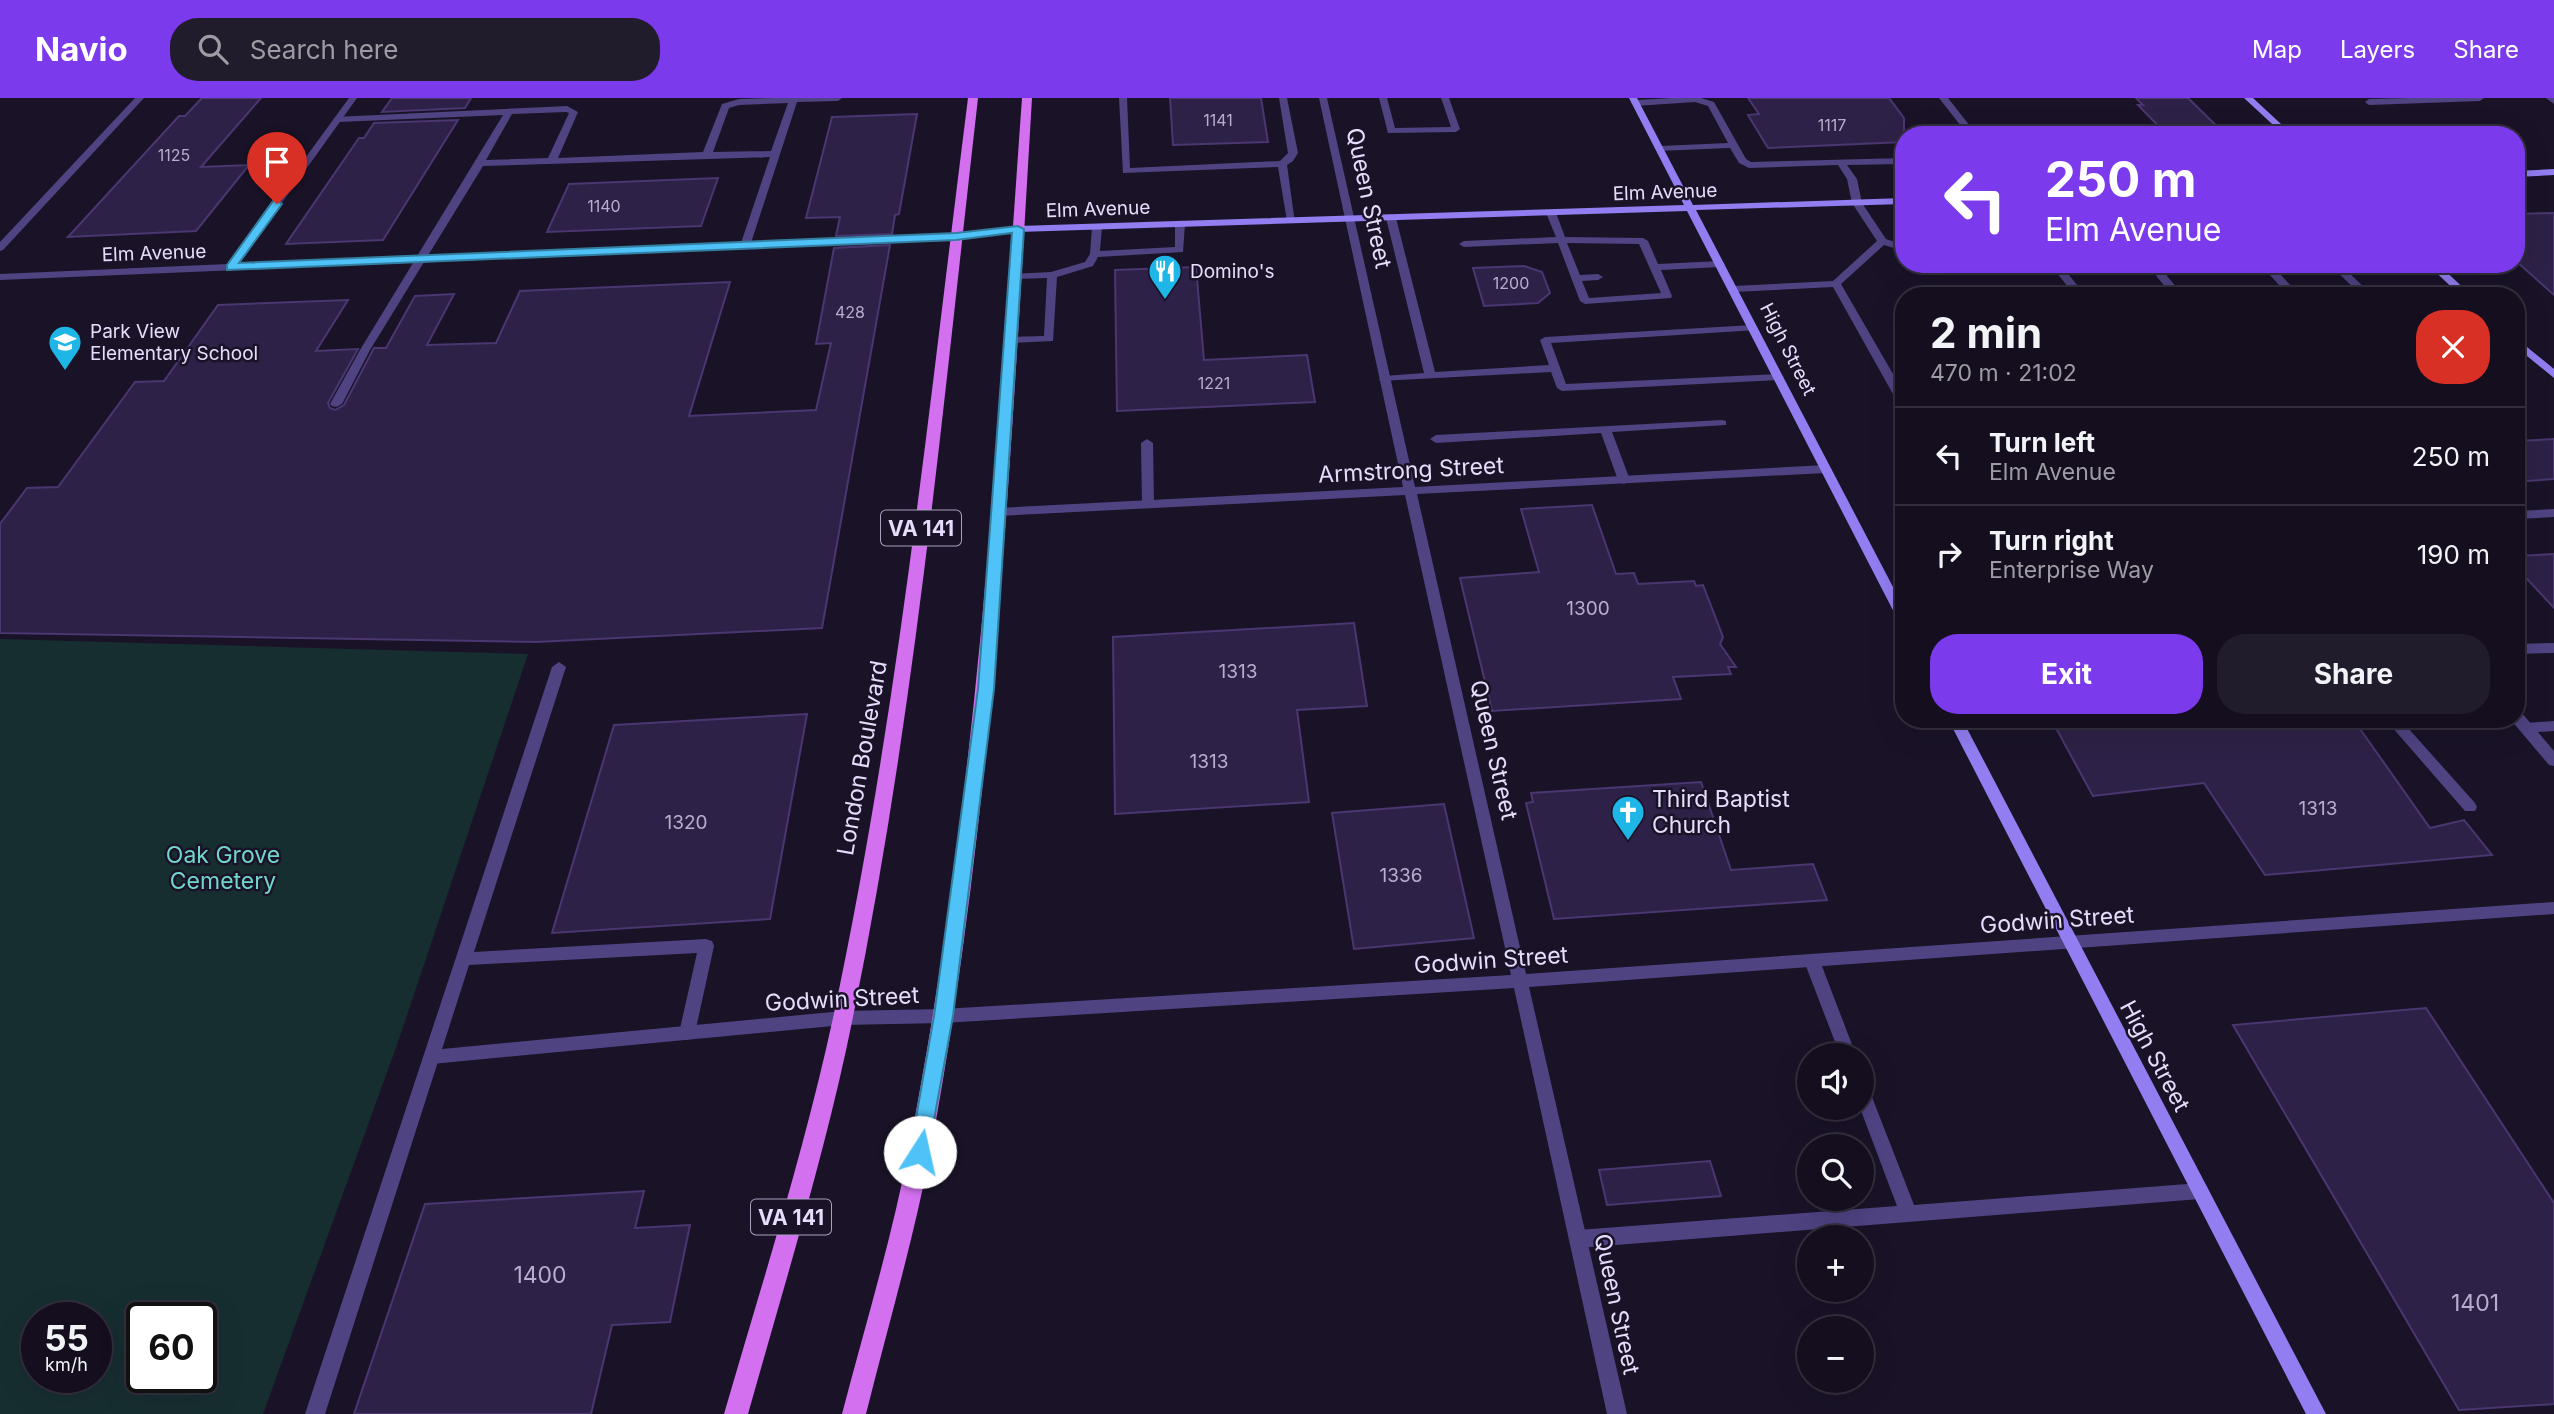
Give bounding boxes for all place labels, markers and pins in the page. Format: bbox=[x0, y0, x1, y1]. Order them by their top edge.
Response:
pin bbox=[247, 132, 307, 204]
restaurant icon: Domino's bbox=[1146, 252, 1184, 301]
place label: Domino's bbox=[1190, 260, 1274, 283]
place label: Park View Elementary School bbox=[90, 320, 258, 365]
school or university icon: Park View Elementary School bbox=[46, 323, 84, 372]
place label: Third Baptist Church bbox=[1652, 785, 1790, 839]
church icon: Third Baptist Church bbox=[1609, 793, 1647, 842]

